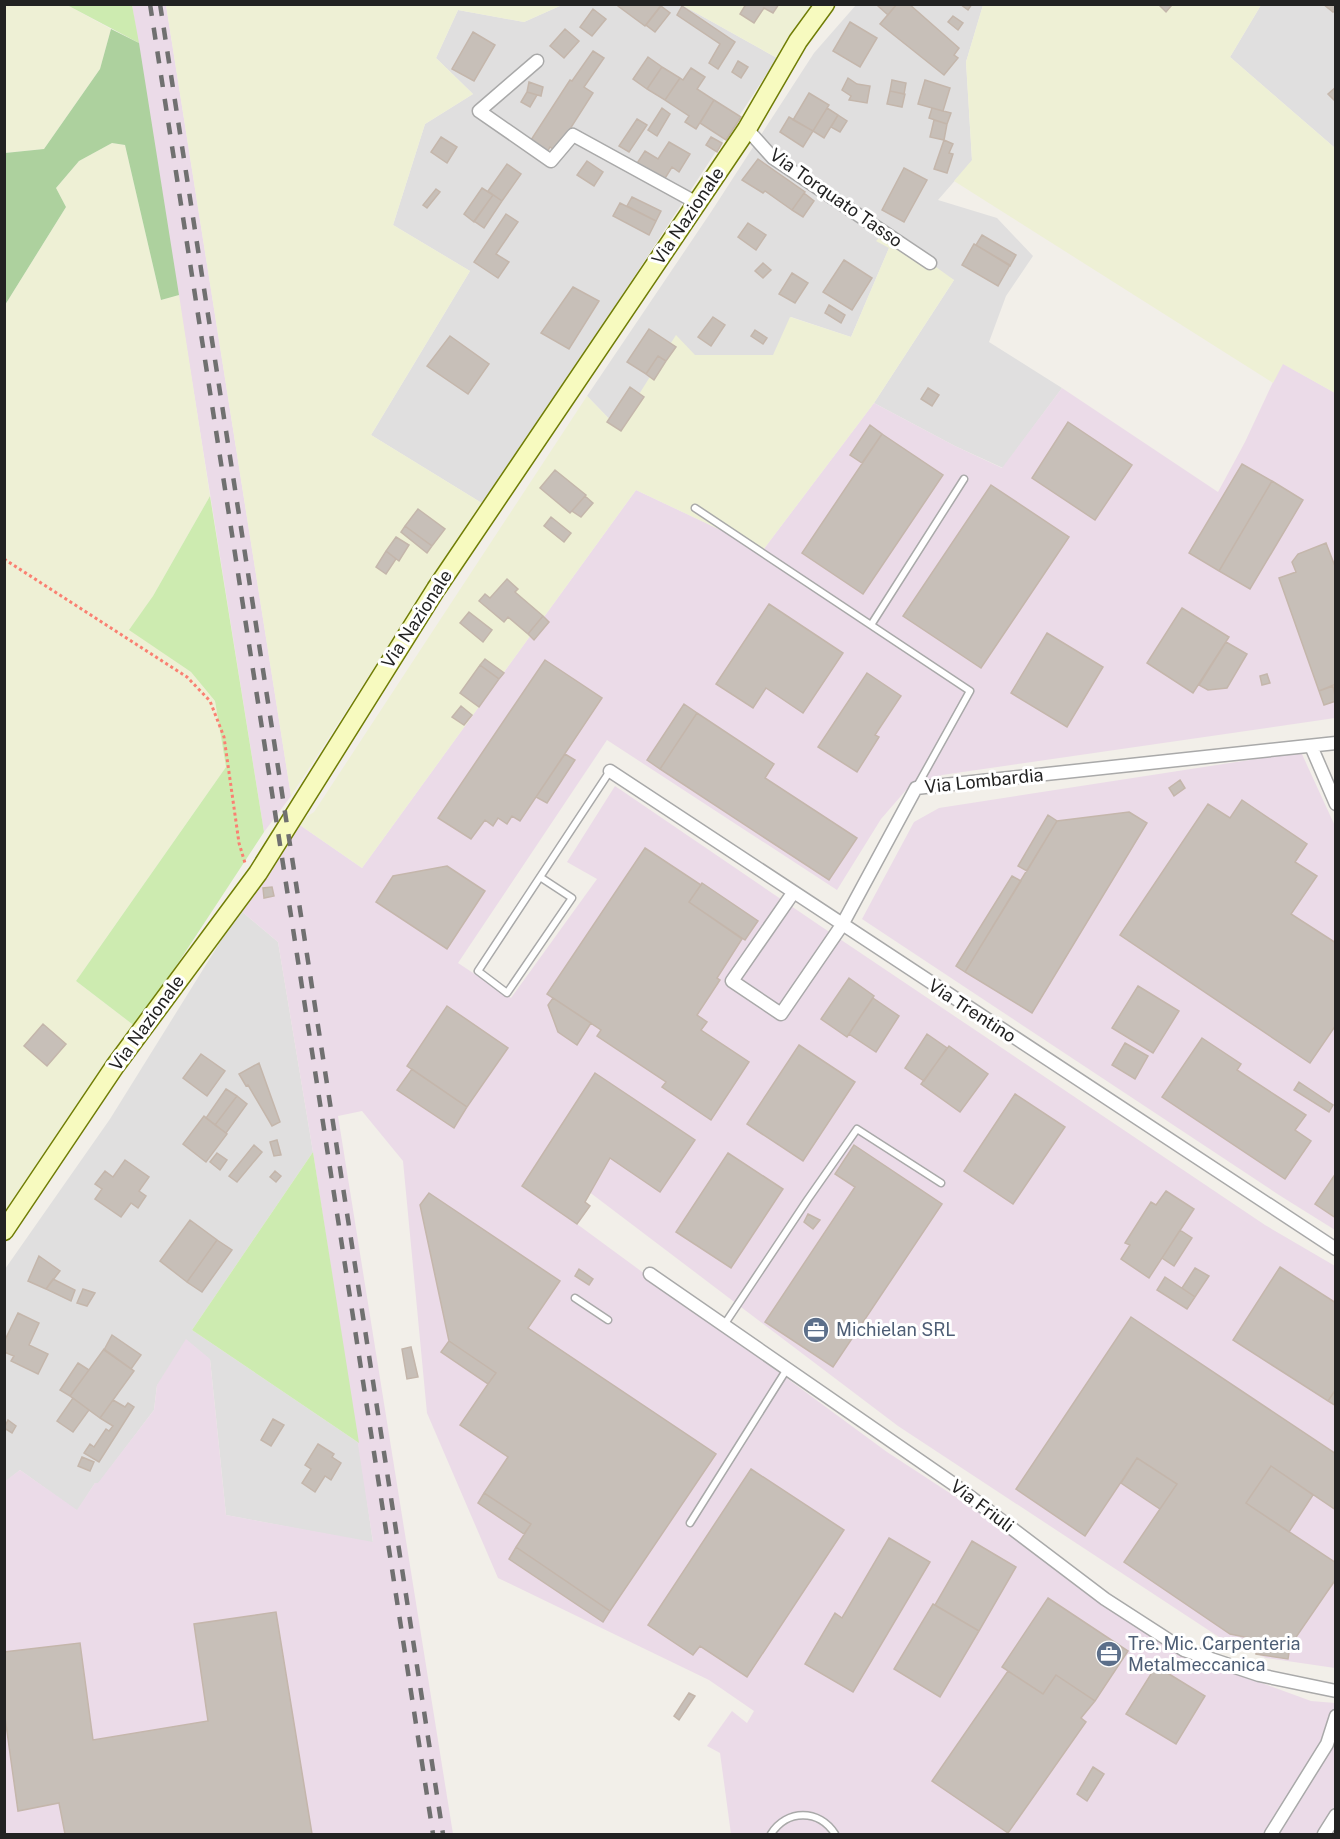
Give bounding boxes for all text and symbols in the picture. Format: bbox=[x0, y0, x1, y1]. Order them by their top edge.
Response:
street label: Via Torquato Tasso bbox=[766, 144, 907, 251]
street label: Via Nazionale bbox=[647, 163, 728, 268]
street label: Via Nazionale bbox=[377, 566, 456, 672]
street label: Via Lombardia bbox=[923, 764, 1044, 797]
street label: Via Nazionale bbox=[105, 971, 188, 1075]
street label: Via Trentino bbox=[925, 974, 1020, 1047]
office icon: Michielan SRL bbox=[801, 1315, 831, 1345]
place label: Michielan SRL bbox=[836, 1319, 956, 1340]
street label: Via Friuli bbox=[947, 1475, 1018, 1536]
place label: Tre. Mic. Carpenteria Metalmeccanica bbox=[1128, 1633, 1301, 1675]
office icon: Tre. Mic. Carpenteria Metalmeccanica bbox=[1094, 1639, 1124, 1669]

